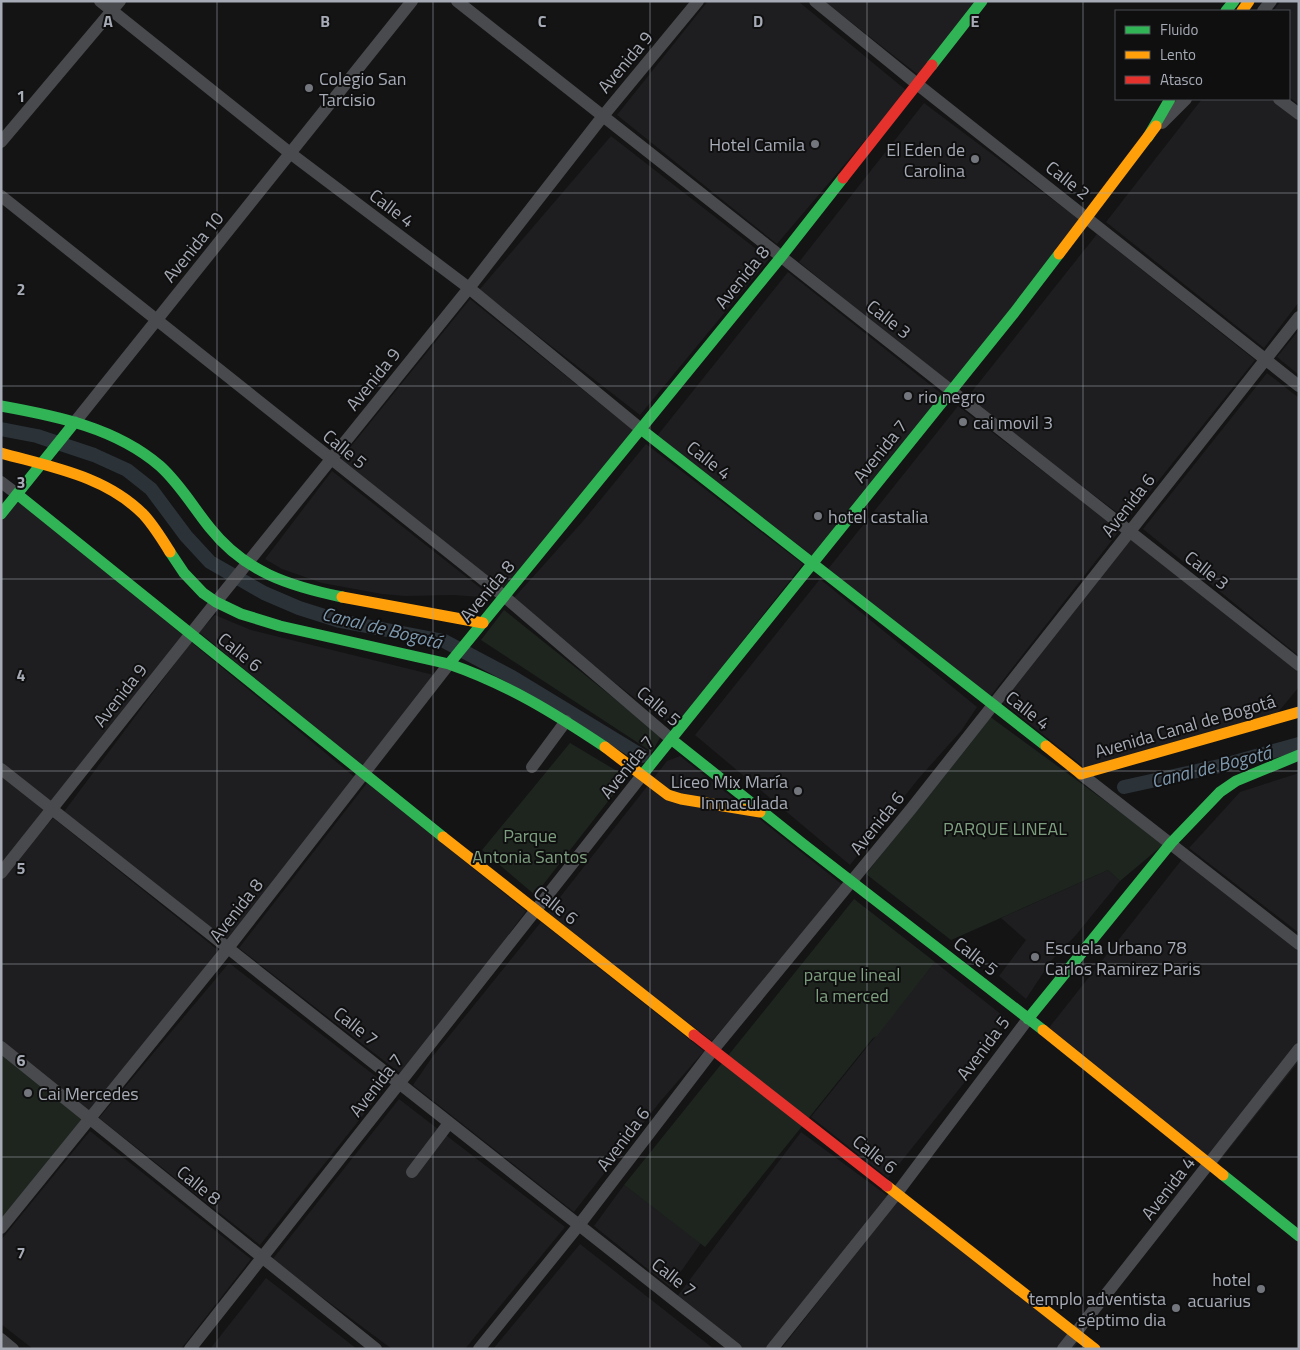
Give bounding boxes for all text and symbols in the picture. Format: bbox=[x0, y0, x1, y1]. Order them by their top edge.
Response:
text: A bbox=[103, 9, 113, 33]
text: B bbox=[320, 9, 330, 33]
text: C bbox=[538, 9, 547, 33]
text: D bbox=[753, 9, 763, 33]
text: E bbox=[971, 9, 980, 33]
legend bbox=[1115, 10, 1290, 100]
text: Fluido bbox=[1160, 18, 1199, 41]
street label: Avenida 9 bbox=[591, 25, 659, 99]
text: Lento bbox=[1160, 43, 1196, 66]
place label: Colegio San Tarcisio bbox=[319, 65, 406, 113]
text: Atasco bbox=[1160, 68, 1203, 91]
marker: Colegio San Tarcisio bbox=[303, 82, 315, 94]
text: 1 bbox=[17, 84, 25, 108]
place label: Hotel Camila bbox=[709, 131, 805, 158]
place label: El Eden de Carolina bbox=[886, 136, 965, 184]
marker: Hotel Camila bbox=[809, 138, 821, 150]
marker: El Eden de Carolina bbox=[969, 153, 981, 165]
street label: Calle 2 bbox=[1040, 154, 1096, 206]
street label: Calle 4 bbox=[364, 182, 420, 234]
street label: Avenida 10 bbox=[156, 206, 230, 288]
street label: Avenida 8 bbox=[708, 240, 776, 314]
text: 2 bbox=[17, 277, 25, 301]
street label: Calle 3 bbox=[861, 293, 917, 345]
street label: Avenida 9 bbox=[339, 342, 407, 416]
place label: rio negro bbox=[918, 383, 985, 410]
marker: rio negro bbox=[902, 390, 914, 402]
place label: cai movil 3 bbox=[973, 409, 1053, 436]
street label: Avenida 7 bbox=[846, 414, 914, 488]
marker: cai movil 3 bbox=[957, 416, 969, 428]
street label: Calle 5 bbox=[317, 423, 373, 475]
street label: Calle 4 bbox=[681, 434, 737, 486]
street label: Avenida 6 bbox=[1095, 467, 1161, 543]
text: 3 bbox=[17, 470, 25, 494]
place label: hotel castalia bbox=[828, 503, 928, 530]
marker: hotel castalia bbox=[812, 510, 824, 522]
street label: Calle 3 bbox=[1179, 544, 1235, 596]
street label: Avenida 8 bbox=[453, 554, 521, 628]
water label: Canal de Bogotá bbox=[319, 598, 446, 656]
street label: Calle 6 bbox=[212, 626, 268, 678]
street label: Avenida 9 bbox=[87, 657, 153, 733]
text: 4 bbox=[17, 663, 26, 687]
street label: Calle 5 bbox=[631, 680, 687, 732]
street label: Calle 4 bbox=[1000, 684, 1056, 736]
street label: Avenida Canal de Bogotá bbox=[1091, 687, 1279, 765]
street label: Avenida 7 bbox=[593, 730, 661, 804]
water label: Canal de Bogotá bbox=[1148, 737, 1275, 795]
place label: Liceo Mix María Inmaculada bbox=[671, 768, 788, 816]
marker: Liceo Mix María Inmaculada bbox=[792, 785, 804, 797]
street label: Avenida 6 bbox=[843, 786, 911, 860]
park label: PARQUE LINEAL bbox=[943, 815, 1067, 842]
park label: Parque Antonia Santos bbox=[472, 822, 588, 870]
text: 5 bbox=[17, 856, 26, 880]
street label: Avenida 8 bbox=[203, 872, 269, 948]
street label: Calle 6 bbox=[528, 879, 584, 931]
street label: Calle 5 bbox=[948, 930, 1004, 982]
place label: Escuela Urbano 78 Carlos Ramirez Paris bbox=[1045, 934, 1201, 982]
marker: Escuela Urbano 78 Carlos Ramirez Paris bbox=[1029, 951, 1041, 963]
park label: parque lineal la merced bbox=[804, 961, 900, 1009]
street label: Calle 7 bbox=[328, 1000, 384, 1052]
street label: Avenida 5 bbox=[950, 1010, 1016, 1086]
street label: Avenida 7 bbox=[343, 1047, 409, 1123]
text: 6 bbox=[17, 1048, 26, 1072]
place label: Cai Mercedes bbox=[38, 1080, 139, 1107]
marker: Cai Mercedes bbox=[22, 1087, 34, 1099]
street label: Avenida 6 bbox=[590, 1101, 656, 1177]
street label: Calle 6 bbox=[847, 1128, 903, 1180]
street label: Avenida 4 bbox=[1135, 1150, 1201, 1226]
street label: Calle 8 bbox=[171, 1159, 227, 1211]
text: 7 bbox=[17, 1241, 25, 1265]
street label: Calle 7 bbox=[646, 1251, 702, 1303]
place label: hotel acuarius bbox=[1187, 1266, 1251, 1314]
marker: hotel acuarius bbox=[1255, 1283, 1267, 1295]
place label: templo adventista séptimo dia bbox=[1029, 1285, 1166, 1333]
marker: templo adventista séptimo dia bbox=[1170, 1302, 1182, 1314]

